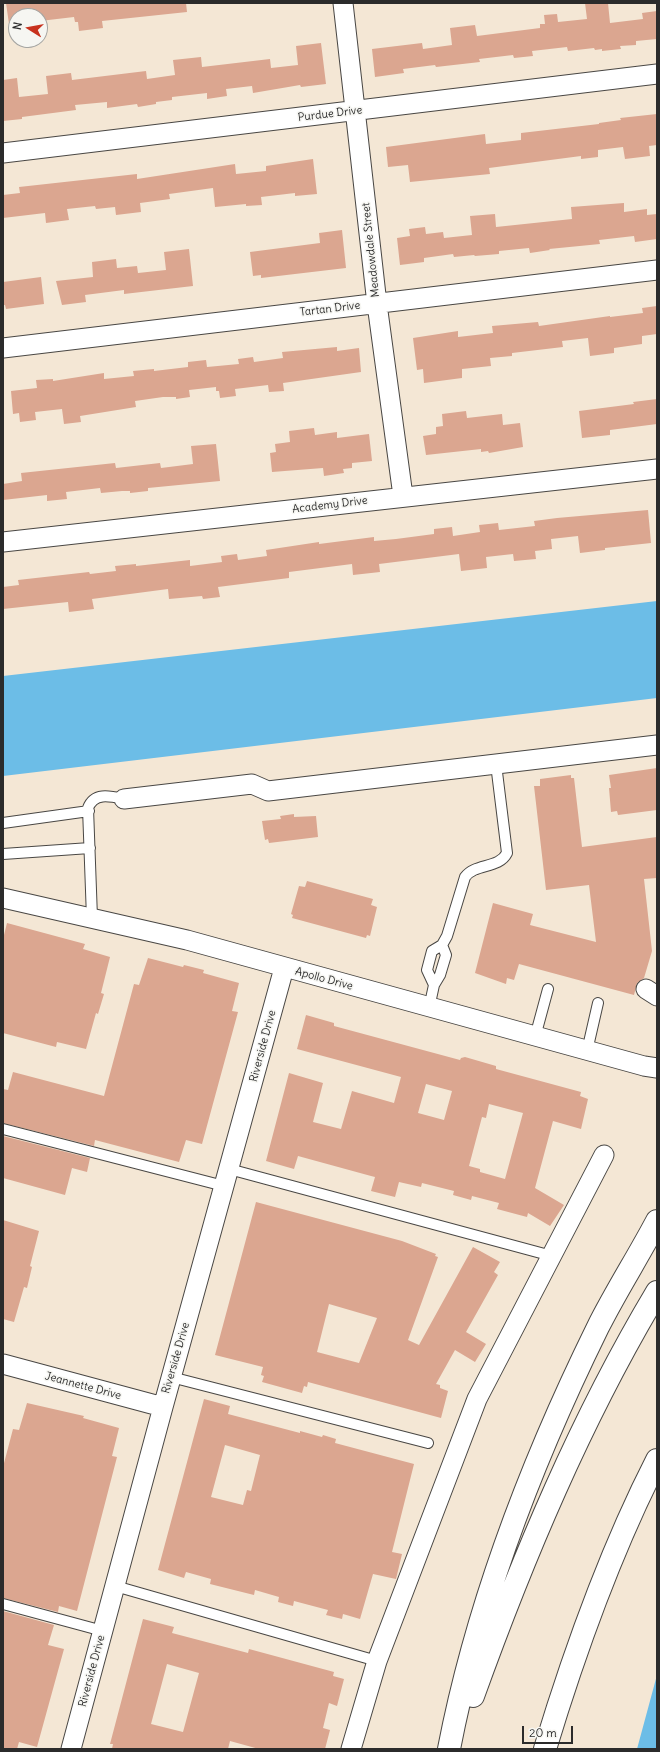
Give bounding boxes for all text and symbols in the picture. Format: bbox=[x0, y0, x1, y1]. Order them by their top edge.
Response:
north arrow bbox=[8, 8, 48, 48]
text: N bbox=[10, 21, 25, 31]
street label: Purdue Drive bbox=[297, 104, 363, 124]
street label: Meadowdale Street bbox=[359, 202, 383, 298]
street label: Tartan Drive bbox=[299, 299, 361, 319]
street label: Academy Drive bbox=[292, 494, 368, 516]
street label: Apollo Drive bbox=[294, 965, 354, 993]
street label: Riverside Drive bbox=[247, 1009, 279, 1083]
street label: Riverside Drive bbox=[160, 1321, 192, 1395]
street label: Jeannette Drive bbox=[43, 1369, 123, 1403]
street label: Riverside Drive bbox=[76, 1634, 108, 1708]
scale bar bbox=[524, 1718, 575, 1744]
text: 20 m bbox=[529, 1725, 557, 1740]

